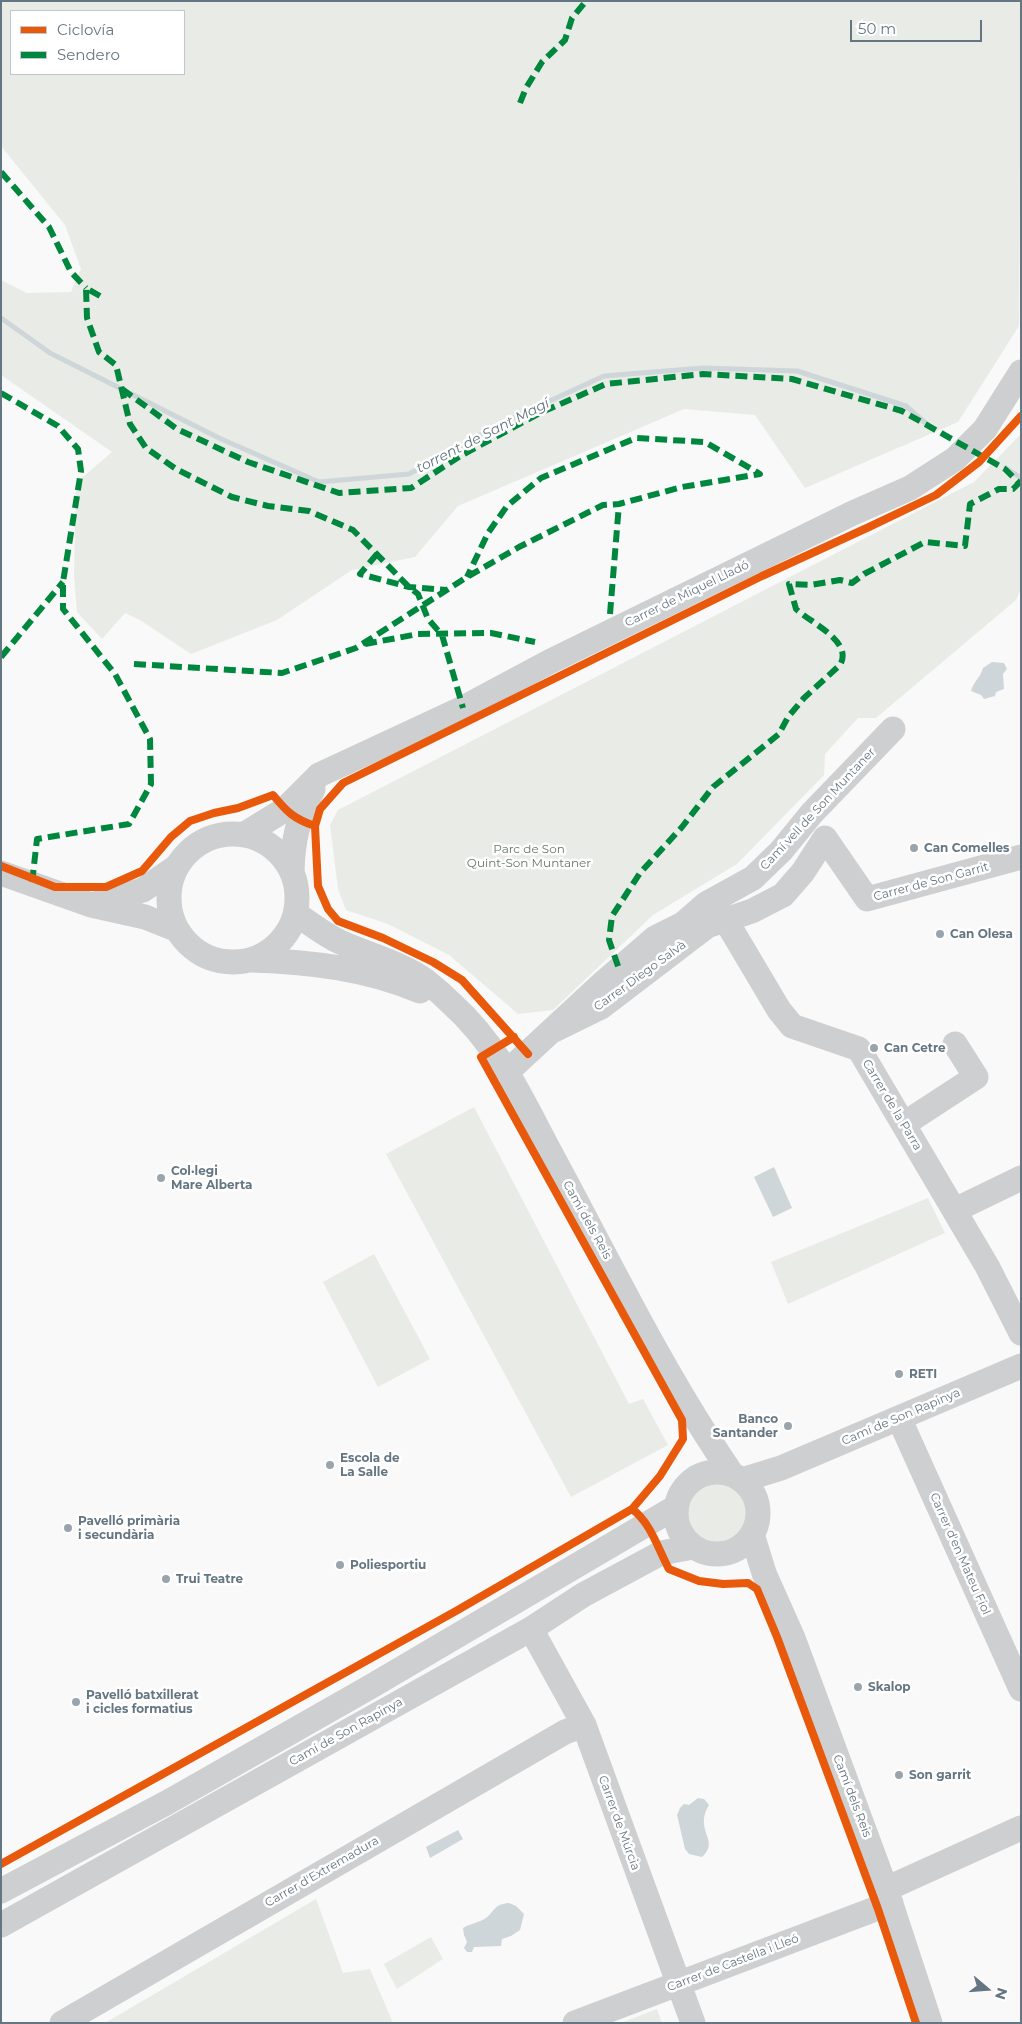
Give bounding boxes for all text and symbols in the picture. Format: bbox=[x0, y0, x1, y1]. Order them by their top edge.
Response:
legend bbox=[10, 10, 185, 75]
scale bar bbox=[852, 10, 984, 42]
text: 50 m bbox=[858, 19, 896, 38]
text: Ciclovía bbox=[57, 20, 114, 39]
text: Sendero bbox=[57, 45, 120, 64]
water label: torrent de Sant Magí bbox=[414, 395, 552, 477]
street label: Carrer de Miquel Lladó bbox=[623, 558, 751, 630]
street label: Camí vell de Son Muntaner bbox=[757, 745, 879, 873]
place label: Can Comelles bbox=[924, 841, 1009, 855]
park label: Parc de Son Quint-Son Muntaner bbox=[467, 842, 591, 870]
marker: Can Comelles bbox=[908, 842, 920, 854]
street label: Carrer de Son Garrit bbox=[872, 860, 990, 904]
place label: Can Olesa bbox=[950, 927, 1013, 941]
marker: Can Olesa bbox=[934, 928, 946, 940]
street label: Carrer Diego Salvà bbox=[591, 938, 689, 1014]
place label: Can Cetre bbox=[884, 1041, 946, 1055]
marker: Can Cetre bbox=[868, 1042, 880, 1054]
street label: Carrer de la Parra bbox=[859, 1057, 925, 1153]
place label: Col·legi Mare Alberta bbox=[171, 1164, 252, 1192]
marker: Col·legi Mare Alberta bbox=[155, 1172, 167, 1184]
street label: Camí dels Reis bbox=[560, 1178, 614, 1262]
place label: RETI bbox=[909, 1367, 937, 1381]
marker: RETI bbox=[893, 1368, 905, 1380]
street label: Camí de Son Rapinya bbox=[839, 1385, 963, 1449]
place label: Banco Santander bbox=[713, 1412, 778, 1440]
marker: Banco Santander bbox=[782, 1420, 794, 1432]
place label: Escola de La Salle bbox=[340, 1451, 400, 1479]
marker: Escola de La Salle bbox=[324, 1459, 336, 1471]
street label: Carrer d'en Mateu Fiol bbox=[927, 1491, 993, 1617]
place label: Pavelló primària i secundària bbox=[78, 1514, 180, 1542]
marker: Pavelló primària i secundària bbox=[62, 1522, 74, 1534]
place label: Poliesportiu bbox=[350, 1558, 426, 1572]
marker: Poliesportiu bbox=[334, 1559, 346, 1571]
place label: Trui Teatre bbox=[176, 1572, 243, 1586]
marker: Trui Teatre bbox=[160, 1573, 172, 1585]
place label: Skalop bbox=[868, 1680, 911, 1694]
marker: Skalop bbox=[852, 1681, 864, 1693]
place label: Pavelló batxillerat i cicles formatius bbox=[86, 1688, 199, 1716]
street label: Camí de Son Rapinya bbox=[287, 1695, 405, 1769]
marker: Pavelló batxillerat i cicles formatius bbox=[70, 1696, 82, 1708]
street label: Camí dels Reis bbox=[830, 1753, 874, 1839]
place label: Son garrit bbox=[909, 1768, 971, 1782]
marker: Son garrit bbox=[893, 1769, 905, 1781]
street label: Carrer de Múrcia bbox=[595, 1774, 643, 1872]
street label: Carrer d'Extremadura bbox=[263, 1833, 381, 1911]
street label: Carrer de Castella i Lleó bbox=[665, 1931, 801, 1995]
north arrow bbox=[962, 1964, 1012, 2014]
text: N bbox=[991, 1985, 1012, 2002]

